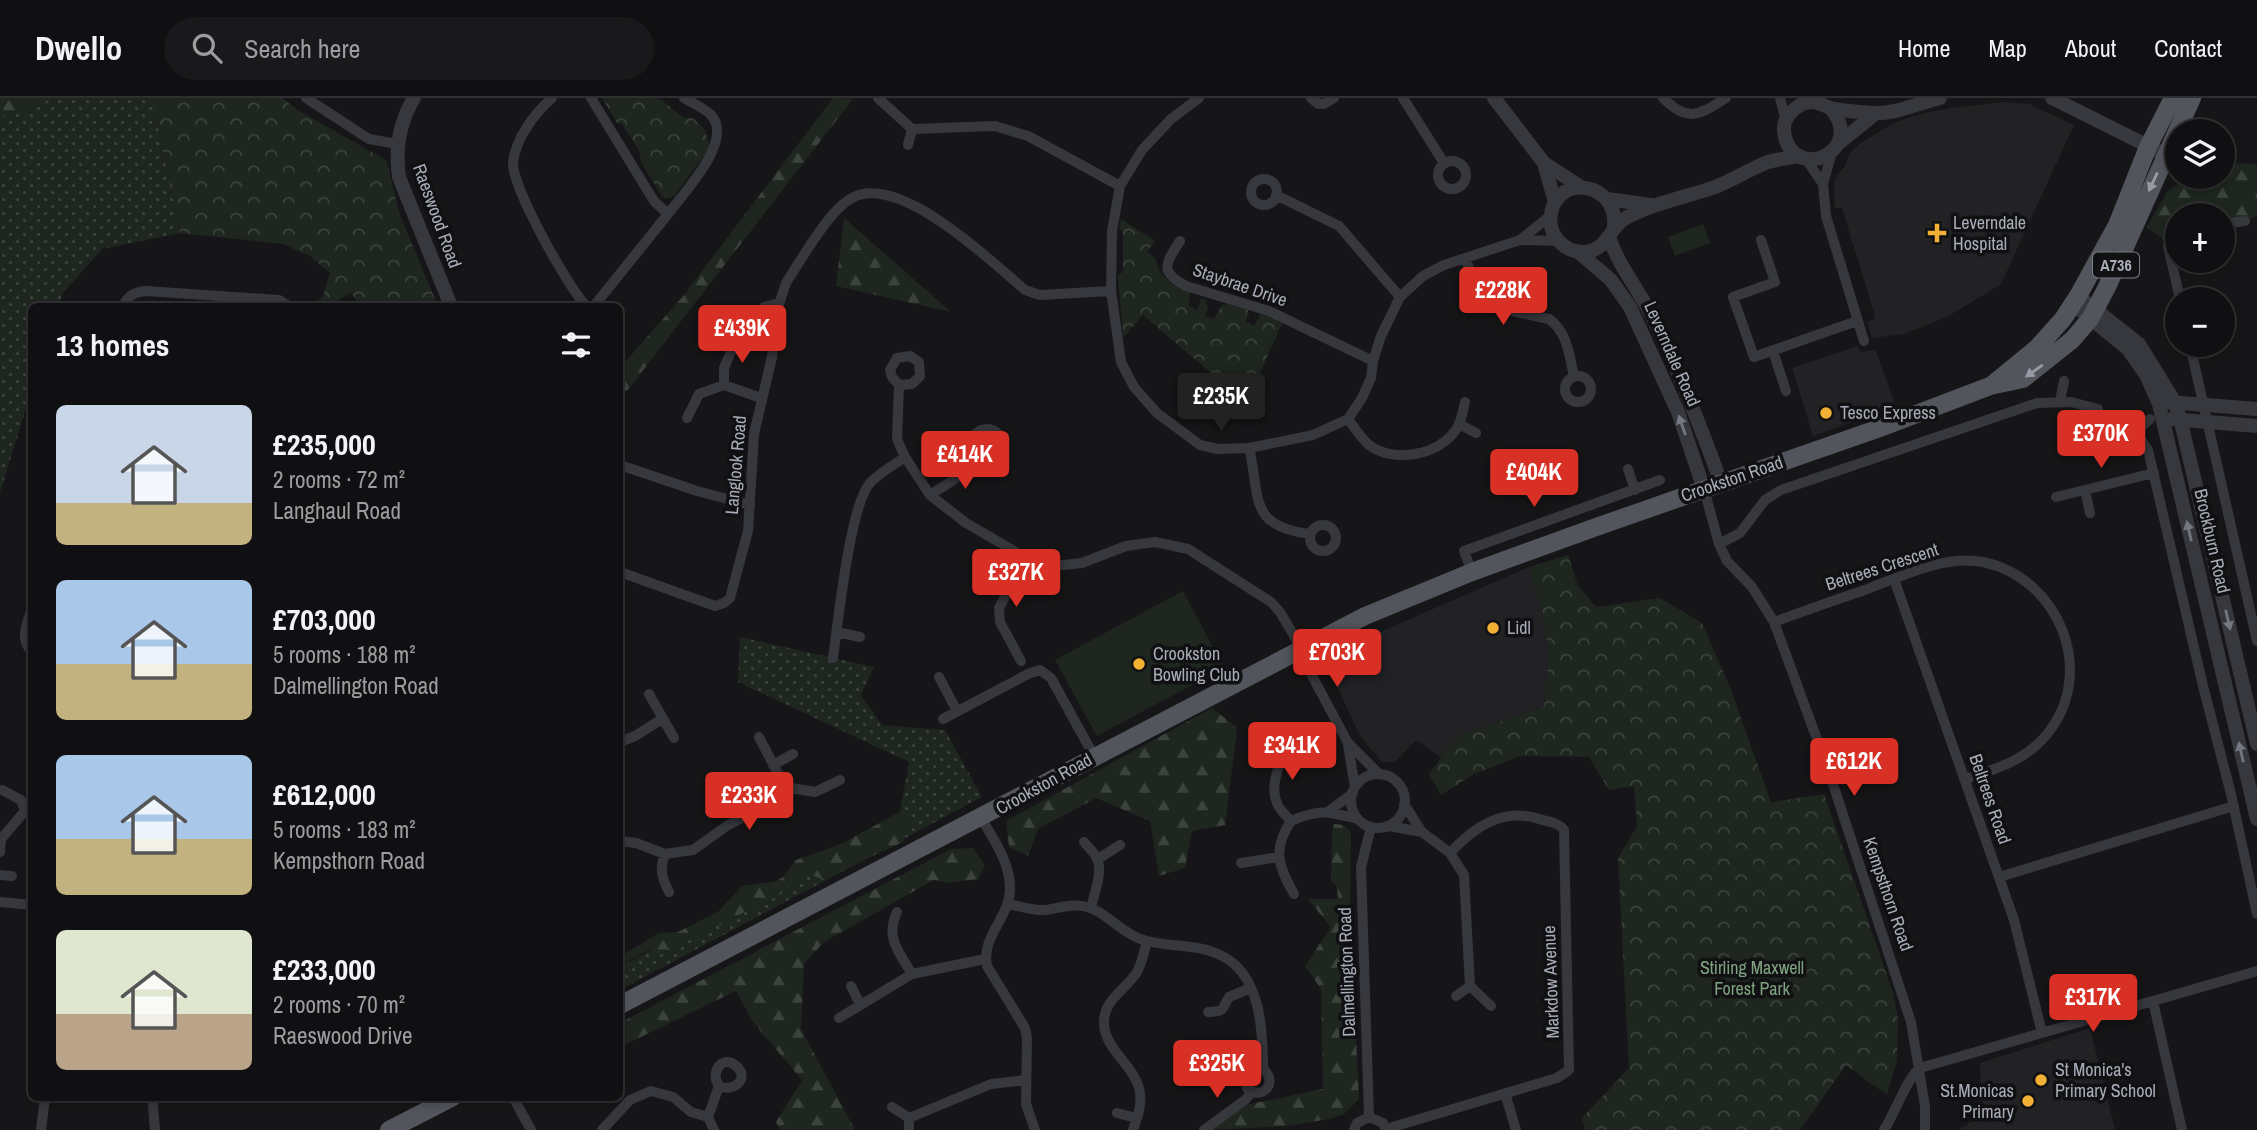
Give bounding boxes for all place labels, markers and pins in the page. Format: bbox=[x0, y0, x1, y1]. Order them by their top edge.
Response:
place label: Leverndale Hospital bbox=[1953, 210, 2026, 256]
marker: Leverndale Hospital bbox=[1927, 223, 1947, 243]
pin: £228K bbox=[1454, 268, 1552, 327]
pin: £439K bbox=[693, 306, 791, 365]
pin: £235K bbox=[1172, 374, 1270, 433]
place label: Tesco Express bbox=[1840, 400, 1936, 425]
marker: Tesco Express bbox=[1818, 405, 1834, 421]
pin: £370K bbox=[2052, 410, 2150, 470]
pin: £414K bbox=[916, 432, 1014, 491]
pin: £404K bbox=[1485, 450, 1583, 509]
pin: £327K bbox=[967, 550, 1065, 609]
place label: Lidl bbox=[1507, 615, 1531, 640]
marker: Lidl bbox=[1485, 620, 1501, 636]
pin: £703K bbox=[1288, 630, 1386, 689]
place label: Crookston Bowling Club bbox=[1153, 641, 1240, 687]
marker: Crookston Bowling Club bbox=[1131, 656, 1147, 672]
pin: £341K bbox=[1243, 722, 1341, 782]
pin: £612K bbox=[1805, 738, 1903, 798]
pin: £233K bbox=[700, 772, 798, 832]
pin: £317K bbox=[2044, 974, 2142, 1034]
pin: £325K bbox=[1168, 1040, 1266, 1100]
place label: St Monica's Primary School bbox=[2055, 1057, 2156, 1103]
marker: St Monica's Primary School bbox=[2033, 1072, 2049, 1088]
place label: St.Monicas Primary bbox=[1940, 1078, 2015, 1124]
marker: St.Monicas Primary bbox=[2020, 1093, 2036, 1109]

